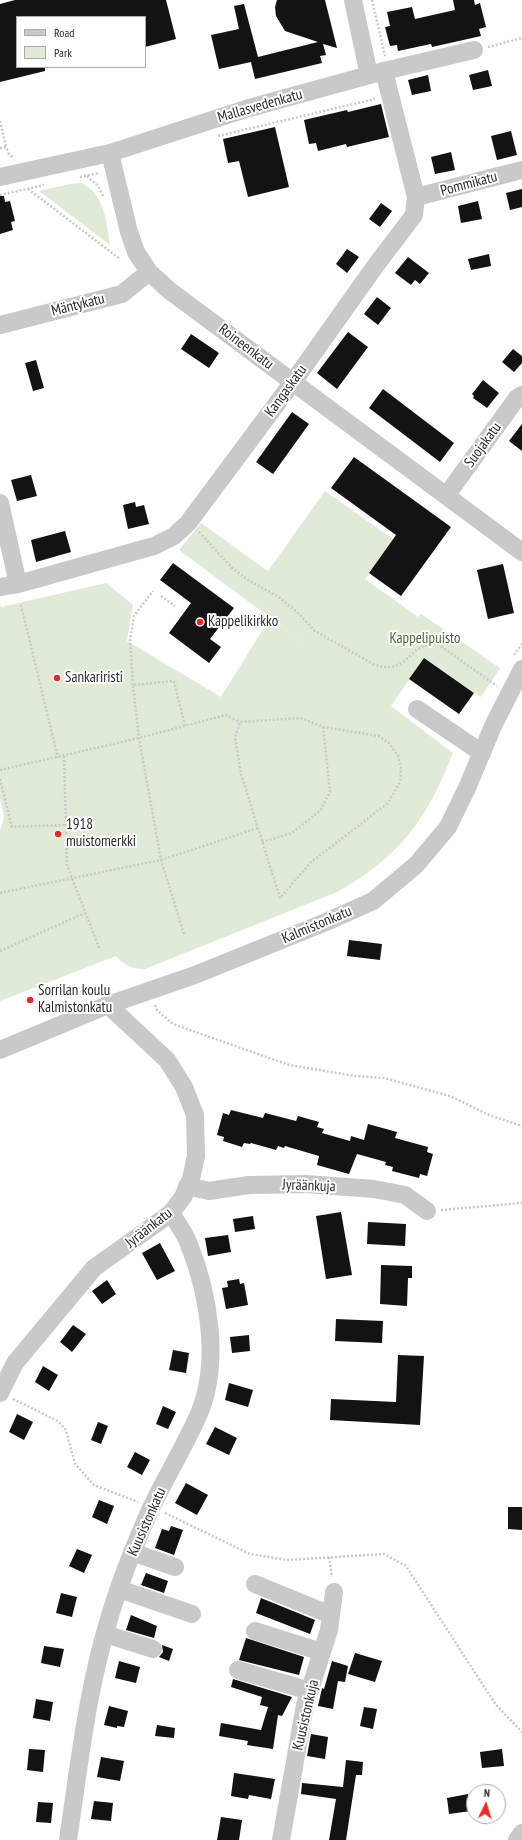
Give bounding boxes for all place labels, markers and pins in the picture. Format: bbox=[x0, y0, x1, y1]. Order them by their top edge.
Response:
place label: Kappelikirkko bbox=[208, 613, 278, 631]
marker: Kappelikirkko bbox=[195, 617, 205, 627]
place label: Sankariristi bbox=[65, 669, 123, 687]
marker: Sankariristi bbox=[52, 673, 62, 683]
place label: 1918 muistomerkki bbox=[66, 816, 136, 851]
marker: 1918 muistomerkki bbox=[53, 829, 63, 839]
place label: Sorrilan koulu Kalmistonkatu bbox=[38, 982, 112, 1017]
marker: Sorrilan koulu Kalmistonkatu bbox=[25, 995, 35, 1005]

